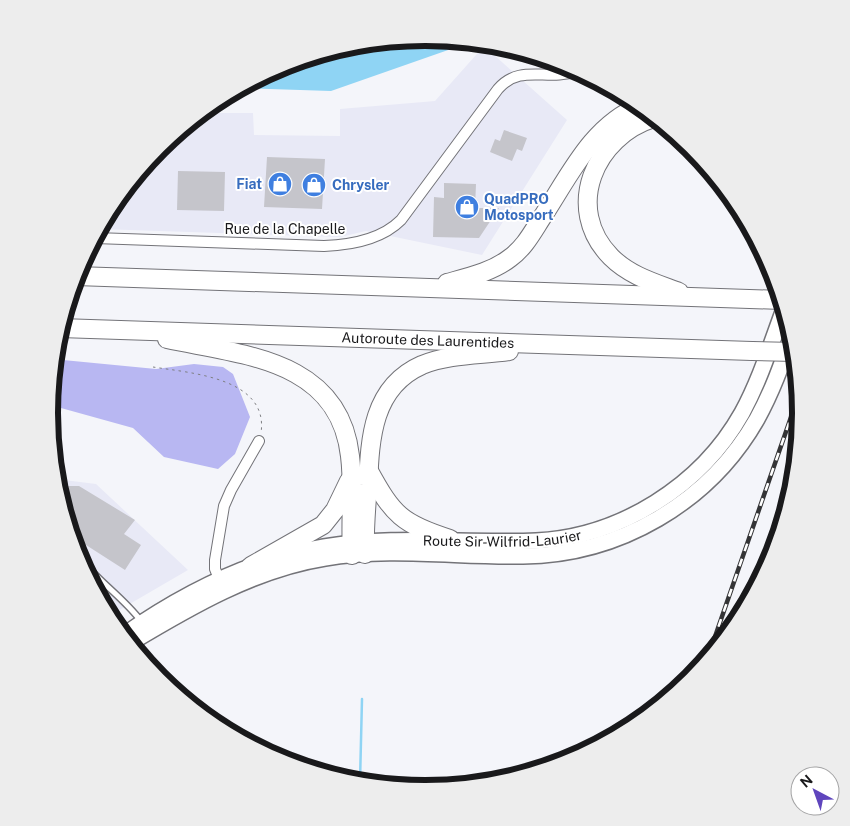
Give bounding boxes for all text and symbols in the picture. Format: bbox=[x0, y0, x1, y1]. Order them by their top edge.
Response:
shop icon: Fiat bbox=[267, 171, 293, 197]
shop icon: Chrysler bbox=[301, 172, 327, 198]
place label: Fiat bbox=[236, 176, 262, 192]
place label: Chrysler bbox=[332, 177, 390, 193]
place label: QuadPRO Motosport bbox=[484, 191, 554, 223]
shop icon: QuadPRO Motosport bbox=[454, 194, 480, 220]
street label: Rue de la Chapelle bbox=[225, 221, 346, 237]
street label: Autoroute des Laurentides bbox=[341, 329, 514, 351]
street label: Route Sir-Wilfrid-Laurier bbox=[423, 527, 583, 550]
north arrow bbox=[790, 766, 840, 816]
text: N bbox=[797, 772, 816, 791]

